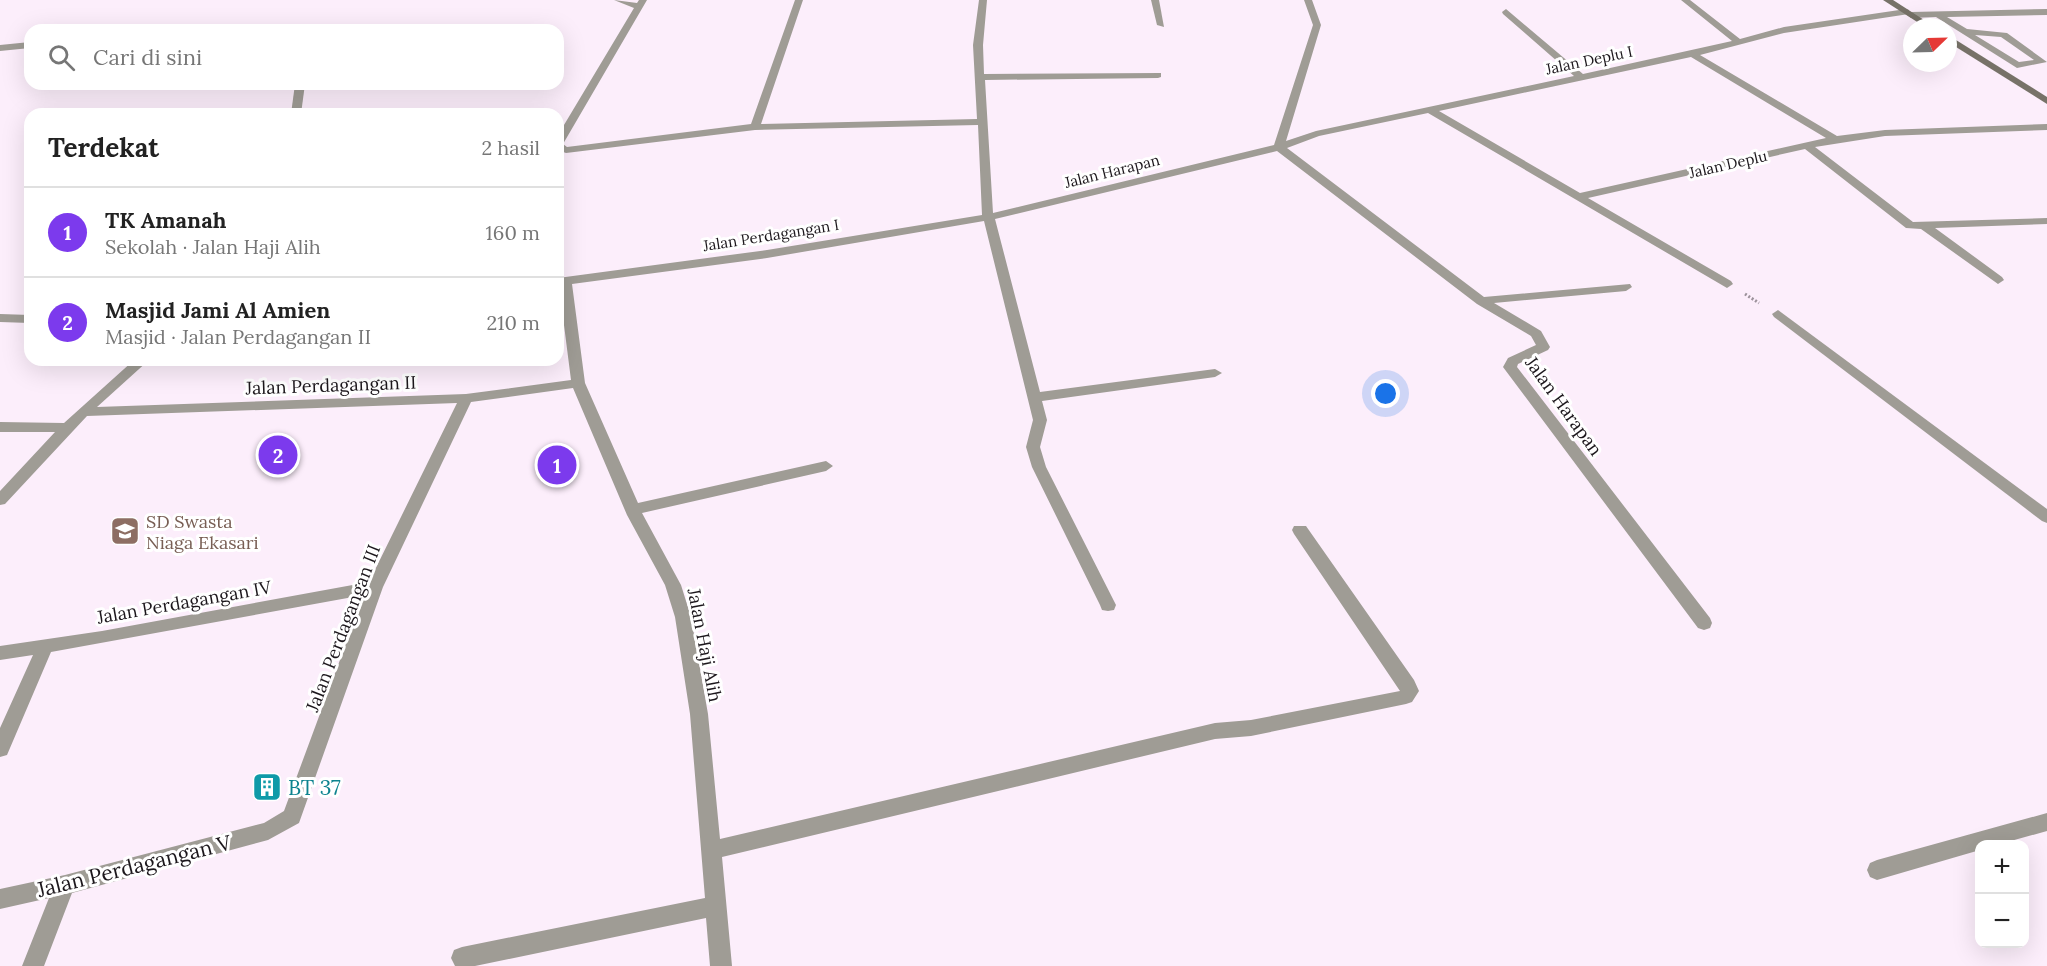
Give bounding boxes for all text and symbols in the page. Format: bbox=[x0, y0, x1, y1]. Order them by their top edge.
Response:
north arrow bbox=[1903, 18, 1957, 72]
search box bbox=[24, 24, 564, 90]
icon: search bbox=[45, 41, 78, 74]
street label: Jalan Deplu I bbox=[1543, 42, 1634, 79]
text: Cari di sini bbox=[93, 43, 202, 71]
text: Terdekat bbox=[48, 131, 159, 164]
text: 2 hasil bbox=[481, 135, 540, 160]
street label: Jalan Deplu bbox=[1686, 146, 1769, 182]
street label: Jalan Harapan bbox=[1062, 150, 1161, 192]
text: TK Amanah bbox=[105, 206, 226, 234]
street label: Jalan Perdagangan I bbox=[701, 215, 840, 255]
text: 1 bbox=[63, 220, 72, 245]
text: 160 m bbox=[486, 220, 540, 245]
text: Sekolah · Jalan Haji Alih bbox=[105, 234, 321, 259]
text: Masjid Jami Al Amien bbox=[105, 296, 330, 324]
text: 2 bbox=[62, 310, 73, 335]
text: 210 m bbox=[486, 310, 540, 335]
text: Masjid · Jalan Perdagangan II bbox=[105, 324, 371, 349]
street label: Jalan Harapan bbox=[1520, 351, 1608, 460]
street label: Jalan Perdagangan II bbox=[244, 371, 417, 400]
your location bbox=[1371, 379, 1400, 408]
pin: 2 bbox=[258, 432, 298, 478]
pin: 1 bbox=[538, 442, 576, 488]
place label: SD Swasta Niaga Ekasari bbox=[146, 510, 259, 554]
school or university icon: SD Swasta Niaga Ekasari bbox=[109, 515, 141, 547]
street label: Jalan Perdagangan III bbox=[300, 541, 385, 716]
street label: Jalan Perdagangan IV bbox=[94, 575, 274, 629]
street label: Jalan Haji Alih bbox=[683, 585, 727, 704]
building icon: BT 37 bbox=[251, 771, 283, 803]
place label: BT 37 bbox=[288, 774, 341, 801]
street label: Jalan Perdagangan V bbox=[33, 829, 235, 903]
map controls bbox=[1975, 840, 2029, 948]
button: + bbox=[1975, 840, 2029, 894]
button: − bbox=[1975, 894, 2029, 948]

